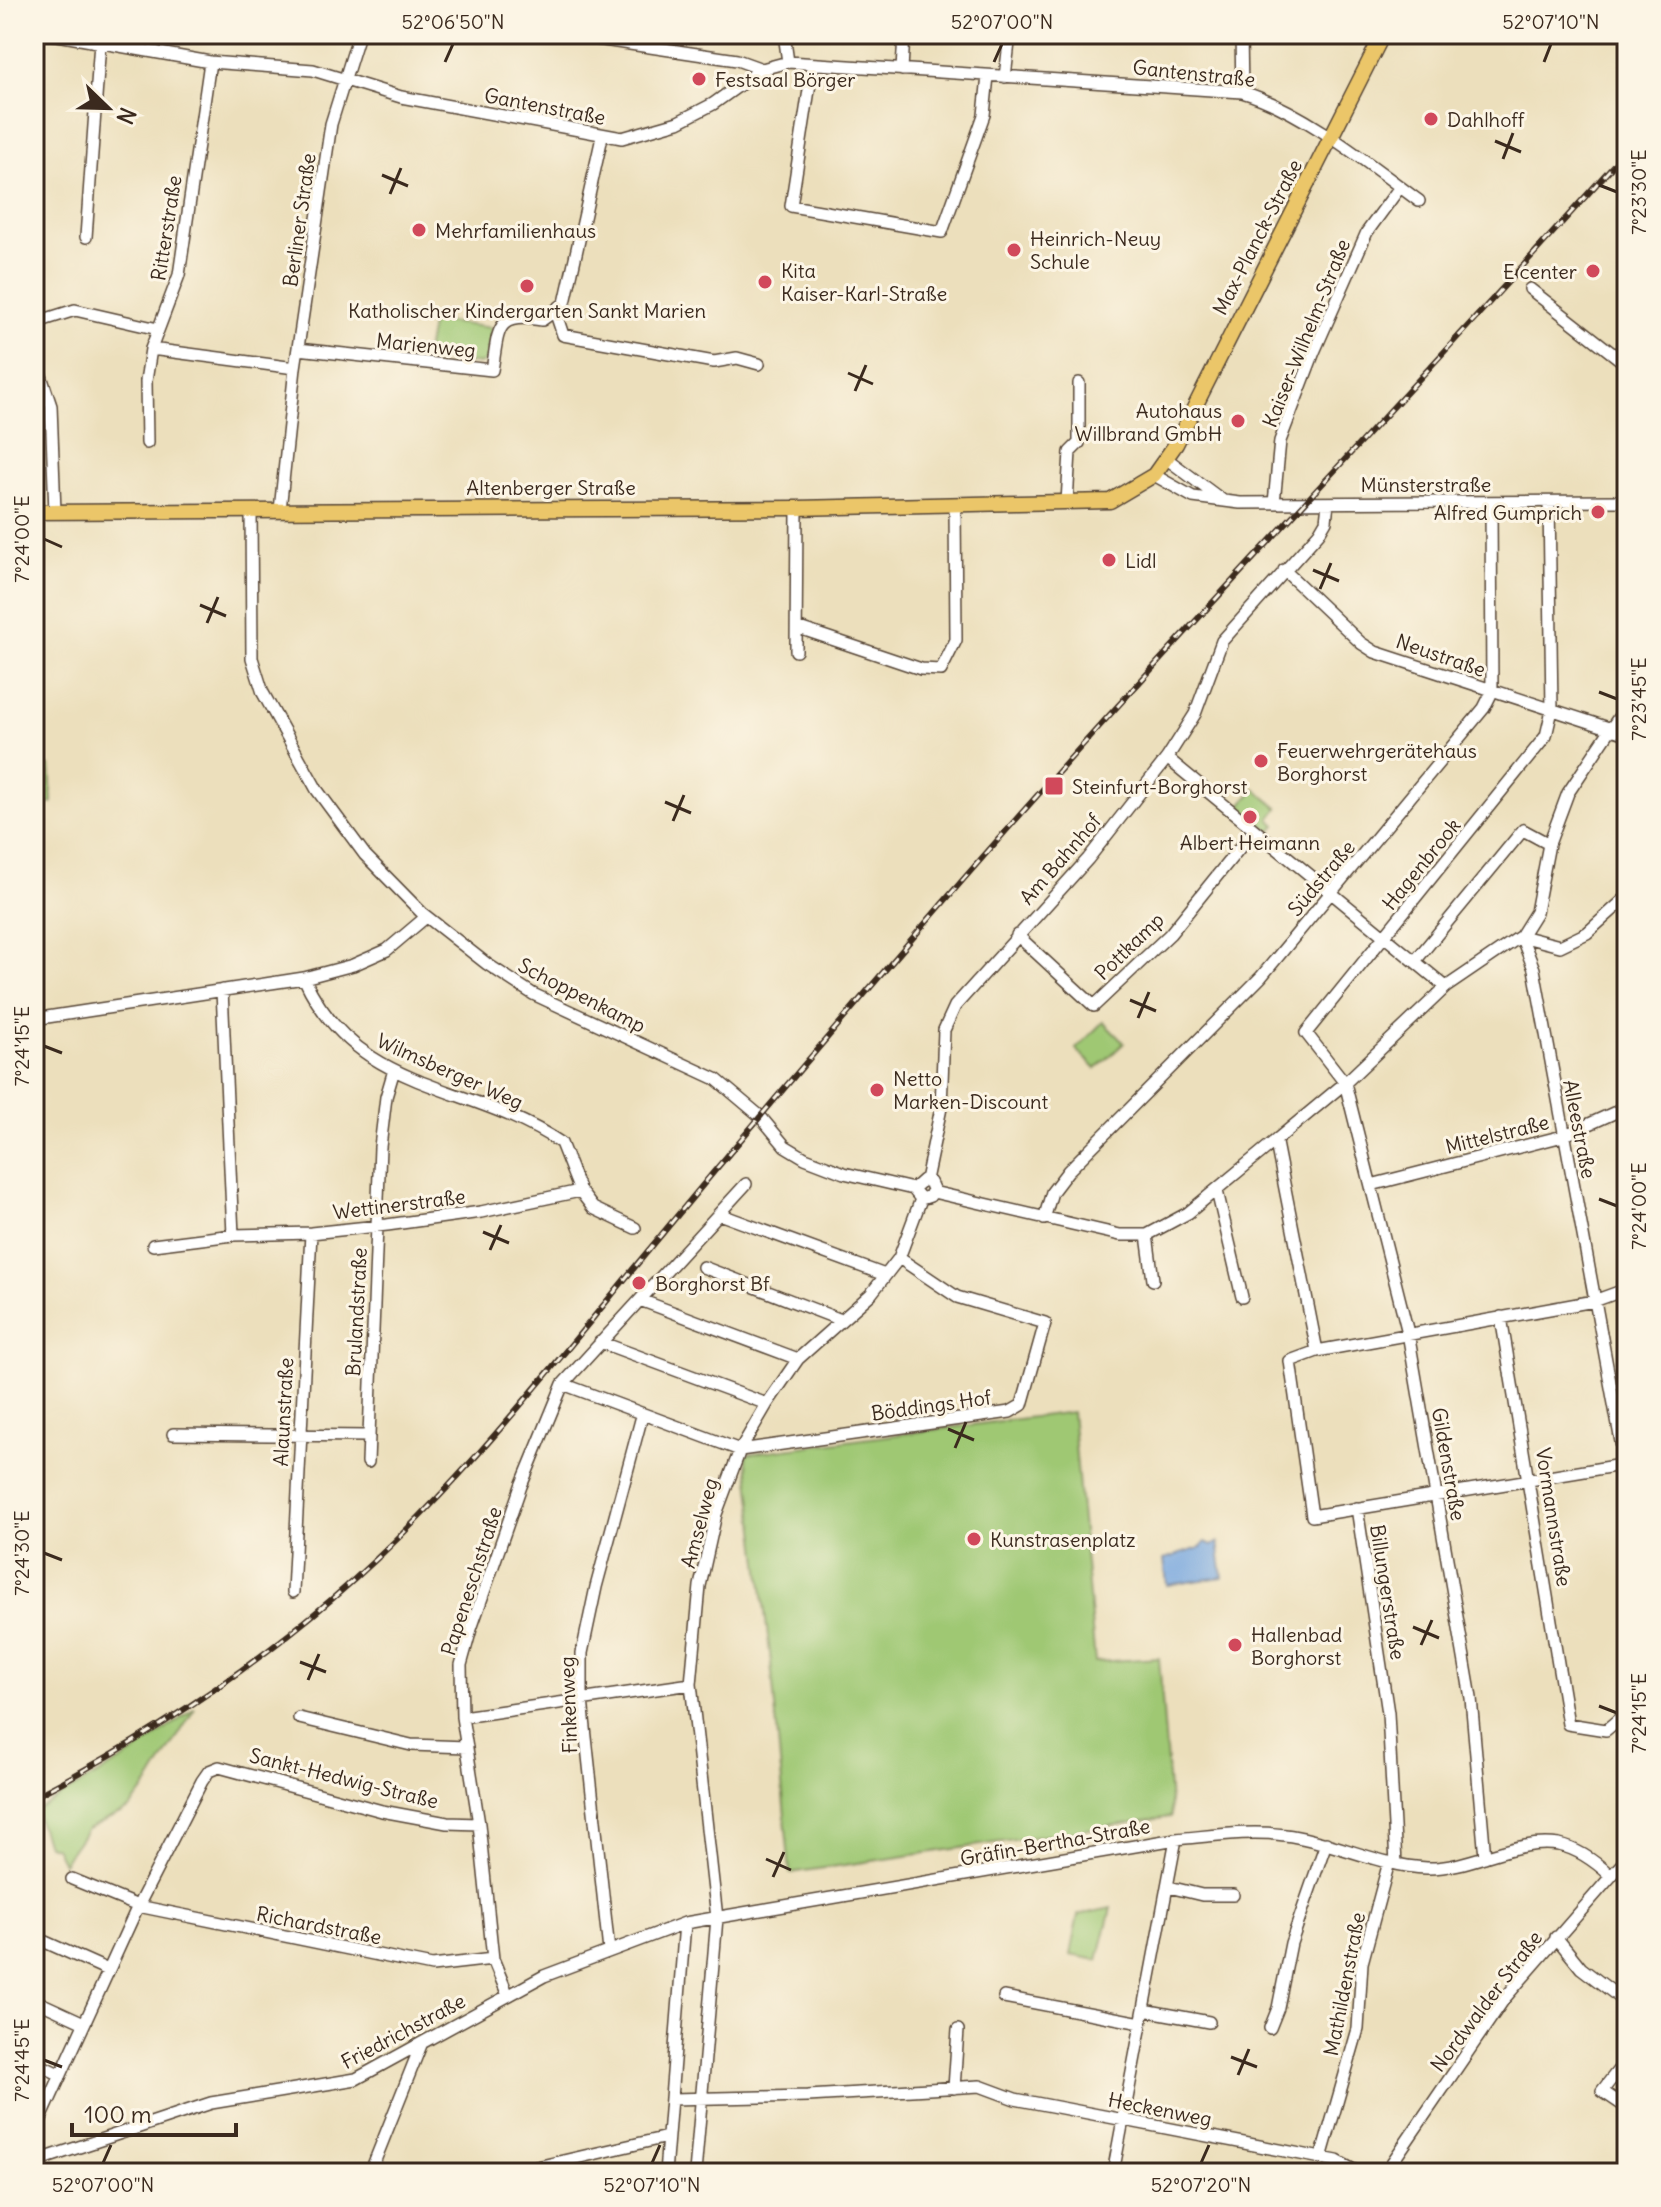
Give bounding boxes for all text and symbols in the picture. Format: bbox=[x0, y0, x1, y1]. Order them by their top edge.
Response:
text: 52°06'50"N bbox=[402, 9, 504, 34]
text: 52°07'00"N bbox=[951, 9, 1053, 34]
text: 52°07'10"N bbox=[1502, 9, 1600, 34]
street label: Gantenstraße bbox=[1132, 54, 1256, 92]
place label: Festsaal Börger bbox=[715, 67, 855, 92]
north arrow bbox=[68, 68, 148, 148]
marker: Festsaal Börger bbox=[690, 70, 708, 88]
street label: Gantenstraße bbox=[482, 82, 608, 130]
text: N bbox=[111, 103, 142, 128]
place label: Dahlhoff bbox=[1447, 107, 1525, 132]
marker: Dahlhoff bbox=[1422, 110, 1440, 128]
text: 7°23'30"E bbox=[1626, 149, 1651, 235]
street label: Berliner Straße bbox=[277, 152, 321, 288]
street label: Max-Planck-Straße bbox=[1207, 155, 1307, 319]
street label: Ritterstraße bbox=[145, 174, 187, 282]
place label: Mehrfamilienhaus bbox=[435, 218, 596, 243]
marker: Mehrfamilienhaus bbox=[410, 221, 428, 239]
place label: Heinrich-Neuy Schule bbox=[1030, 226, 1161, 274]
street label: Kaiser-Wilhelm-Straße bbox=[1257, 235, 1355, 431]
marker: Heinrich-Neuy Schule bbox=[1005, 241, 1023, 259]
place label: Kita Kaiser-Karl-Straße bbox=[781, 258, 947, 306]
place label: E center bbox=[1503, 259, 1577, 284]
marker: E center bbox=[1584, 262, 1602, 280]
marker: Kita Kaiser-Karl-Straße bbox=[756, 273, 774, 291]
marker: Katholischer Kindergarten Sankt Marien bbox=[518, 277, 536, 295]
place label: Katholischer Kindergarten Sankt Marien bbox=[348, 298, 706, 323]
street label: Marienweg bbox=[375, 327, 477, 363]
place label: Autohaus Willbrand GmbH bbox=[1075, 398, 1222, 446]
marker: Autohaus Willbrand GmbH bbox=[1229, 412, 1247, 430]
street label: Münsterstraße bbox=[1361, 472, 1491, 497]
street label: Altenberger Straße bbox=[466, 475, 636, 500]
text: 7°24'00"E bbox=[9, 495, 34, 583]
place label: Alfred Gumprich bbox=[1434, 500, 1582, 525]
marker: Alfred Gumprich bbox=[1589, 503, 1607, 521]
place label: Lidl bbox=[1125, 548, 1157, 573]
marker: Lidl bbox=[1100, 551, 1118, 569]
street label: Neustraße bbox=[1393, 628, 1489, 682]
text: 7°23'45"E bbox=[1626, 657, 1651, 741]
place label: Feuerwehrgerätehaus Borghorst bbox=[1277, 738, 1477, 786]
marker: Feuerwehrgerätehaus Borghorst bbox=[1252, 752, 1270, 770]
place label: Steinfurt-Borghorst bbox=[1072, 774, 1248, 799]
marker: Steinfurt-Borghorst bbox=[1043, 775, 1065, 797]
street label: Am Bahnhof bbox=[1014, 808, 1106, 909]
marker: Albert Heimann bbox=[1241, 808, 1259, 826]
street label: Hagenbrook bbox=[1376, 813, 1466, 915]
place label: Albert Heimann bbox=[1180, 830, 1320, 855]
street label: Südstraße bbox=[1282, 835, 1360, 921]
street label: Pottkamp bbox=[1089, 907, 1169, 985]
street label: Schoppenkamp bbox=[514, 952, 650, 1038]
text: 7°24'15"E bbox=[9, 1006, 34, 1086]
street label: Wilmsberger Weg bbox=[373, 1027, 527, 1115]
place label: Netto Marken-Discount bbox=[893, 1066, 1049, 1114]
street label: Alleestraße bbox=[1558, 1077, 1602, 1181]
marker: Netto Marken-Discount bbox=[868, 1081, 886, 1099]
street label: Mittelstraße bbox=[1443, 1109, 1551, 1159]
text: 7°24'00"E bbox=[1626, 1162, 1651, 1250]
street label: Wettinerstraße bbox=[331, 1183, 467, 1225]
street label: Brulandstraße bbox=[340, 1247, 372, 1377]
place label: Borghorst Bf bbox=[655, 1271, 770, 1296]
marker: Borghorst Bf bbox=[630, 1274, 648, 1292]
street label: Alaunstraße bbox=[268, 1357, 298, 1467]
street label: Böddings Hof bbox=[869, 1384, 993, 1426]
street label: Gildenstraße bbox=[1427, 1406, 1471, 1522]
street label: Vormannstraße bbox=[1531, 1446, 1577, 1588]
street label: Amselweg bbox=[675, 1475, 723, 1571]
street label: Papeneschstraße bbox=[435, 1503, 507, 1659]
text: 7°24'30"E bbox=[9, 1510, 34, 1596]
street label: Billungerstraße bbox=[1365, 1523, 1411, 1661]
place label: Kunstrasenplatz bbox=[990, 1527, 1136, 1552]
marker: Kunstrasenplatz bbox=[965, 1530, 983, 1548]
place label: Hallenbad Borghorst bbox=[1251, 1622, 1342, 1670]
marker: Hallenbad Borghorst bbox=[1226, 1636, 1244, 1654]
street label: Finkenweg bbox=[554, 1656, 582, 1754]
text: 7°24'15"E bbox=[1626, 1673, 1651, 1753]
street label: Sankt-Hedwig-Straße bbox=[247, 1742, 441, 1814]
street label: Gräfin-Bertha-Straße bbox=[958, 1813, 1152, 1871]
street label: Richardstraße bbox=[254, 1901, 384, 1949]
street label: Mathildenstraße bbox=[1318, 1910, 1370, 2058]
street label: Nordwalder Straße bbox=[1425, 1926, 1547, 2076]
street label: Friedrichstraße bbox=[337, 1988, 469, 2074]
text: 7°24'45"E bbox=[9, 2018, 34, 2102]
scale bar bbox=[72, 2087, 236, 2137]
street label: Heckenweg bbox=[1106, 2087, 1214, 2131]
text: 100 m bbox=[84, 2099, 152, 2129]
text: 52°07'00"N bbox=[52, 2172, 154, 2197]
text: 52°07'10"N bbox=[603, 2172, 701, 2197]
text: 52°07'20"N bbox=[1151, 2172, 1251, 2197]

